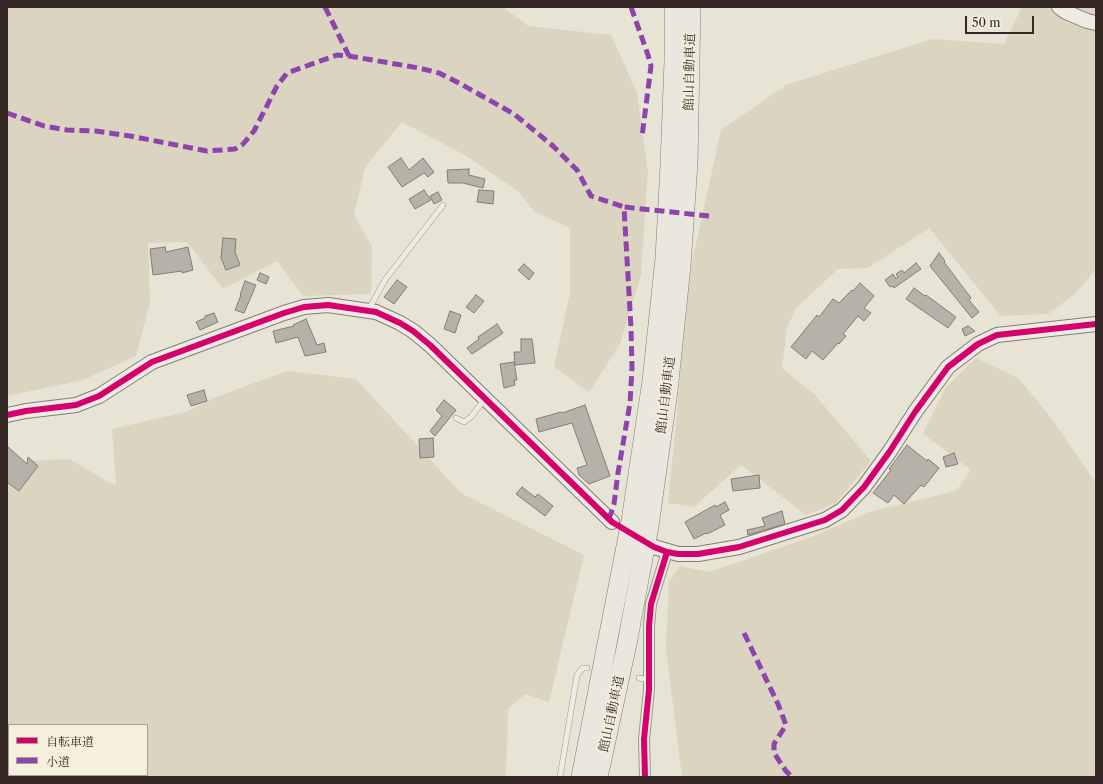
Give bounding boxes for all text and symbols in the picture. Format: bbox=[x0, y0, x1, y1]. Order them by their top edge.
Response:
scale bar bbox=[967, 8, 1036, 34]
text: 50 m bbox=[972, 15, 1001, 30]
street label: 館山自動車道 bbox=[682, 33, 698, 111]
street label: 館山自動車道 bbox=[654, 355, 678, 435]
street label: 館山自動車道 bbox=[596, 674, 628, 754]
legend bbox=[8, 724, 148, 776]
text: 自転車道 bbox=[46, 734, 94, 749]
text: 小道 bbox=[46, 754, 70, 769]

